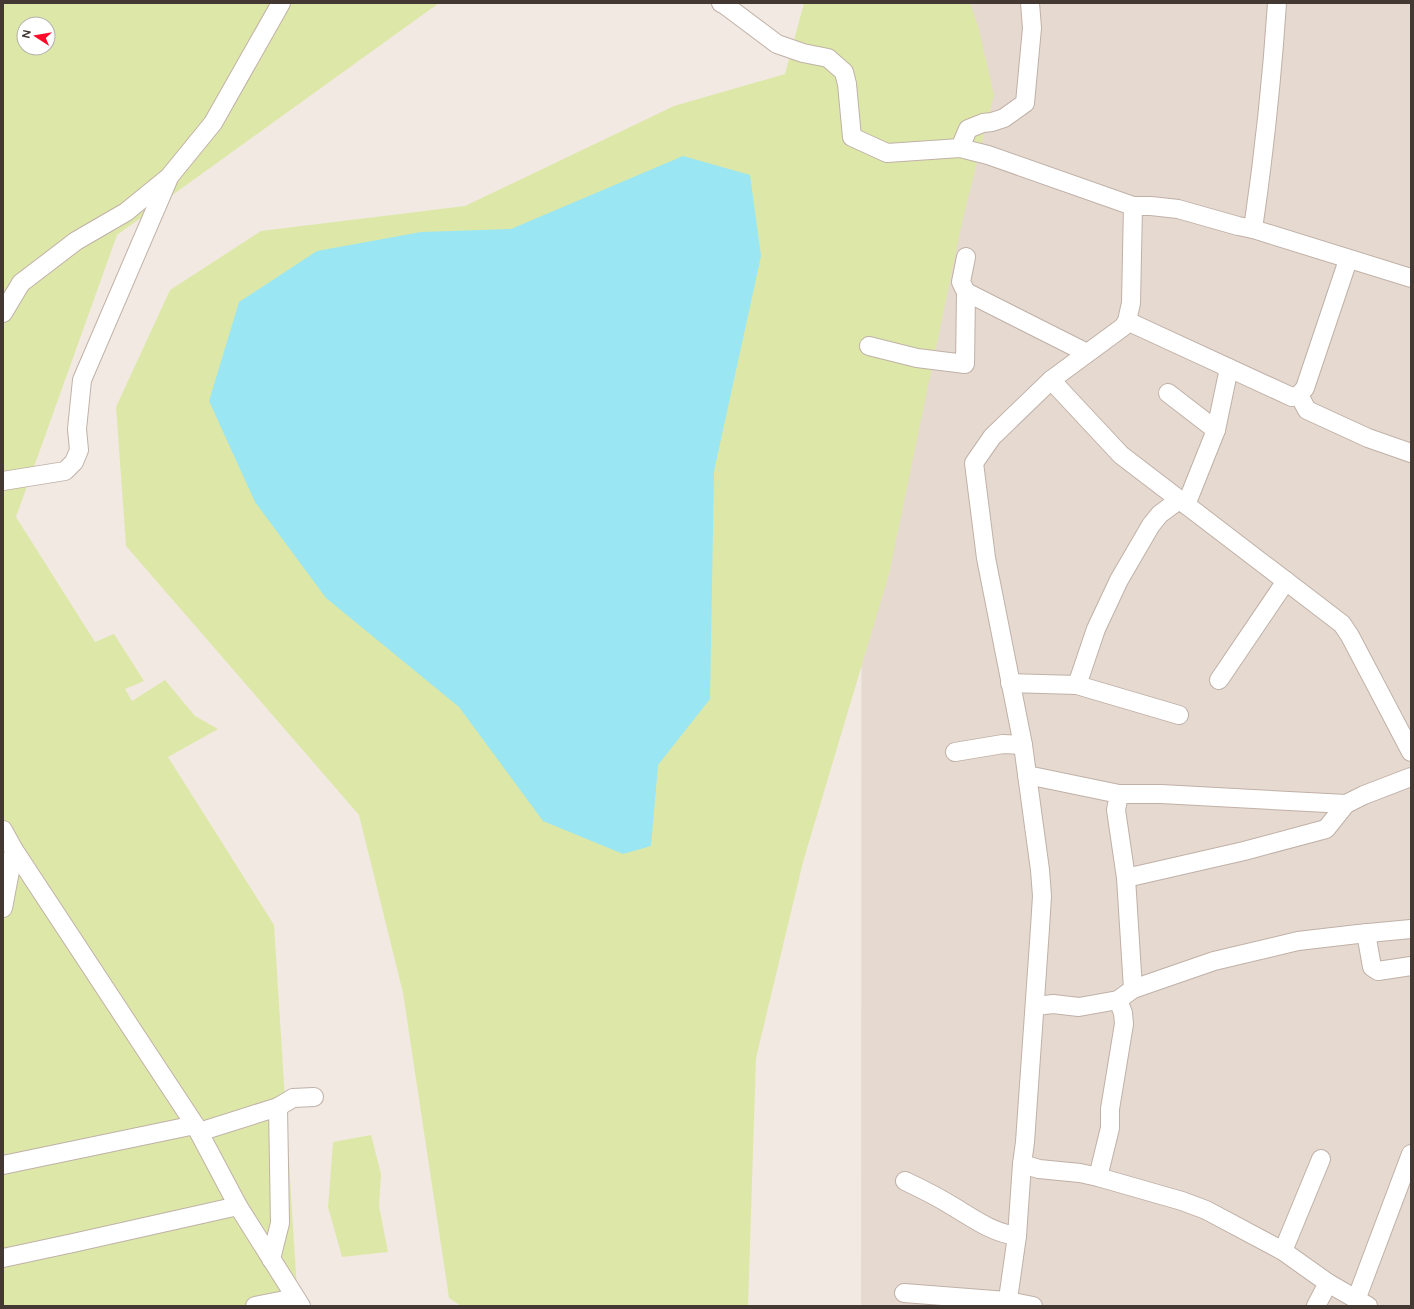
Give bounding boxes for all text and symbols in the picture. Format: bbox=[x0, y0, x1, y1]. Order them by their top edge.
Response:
north arrow bbox=[16, 16, 56, 56]
text: N bbox=[19, 29, 34, 40]

